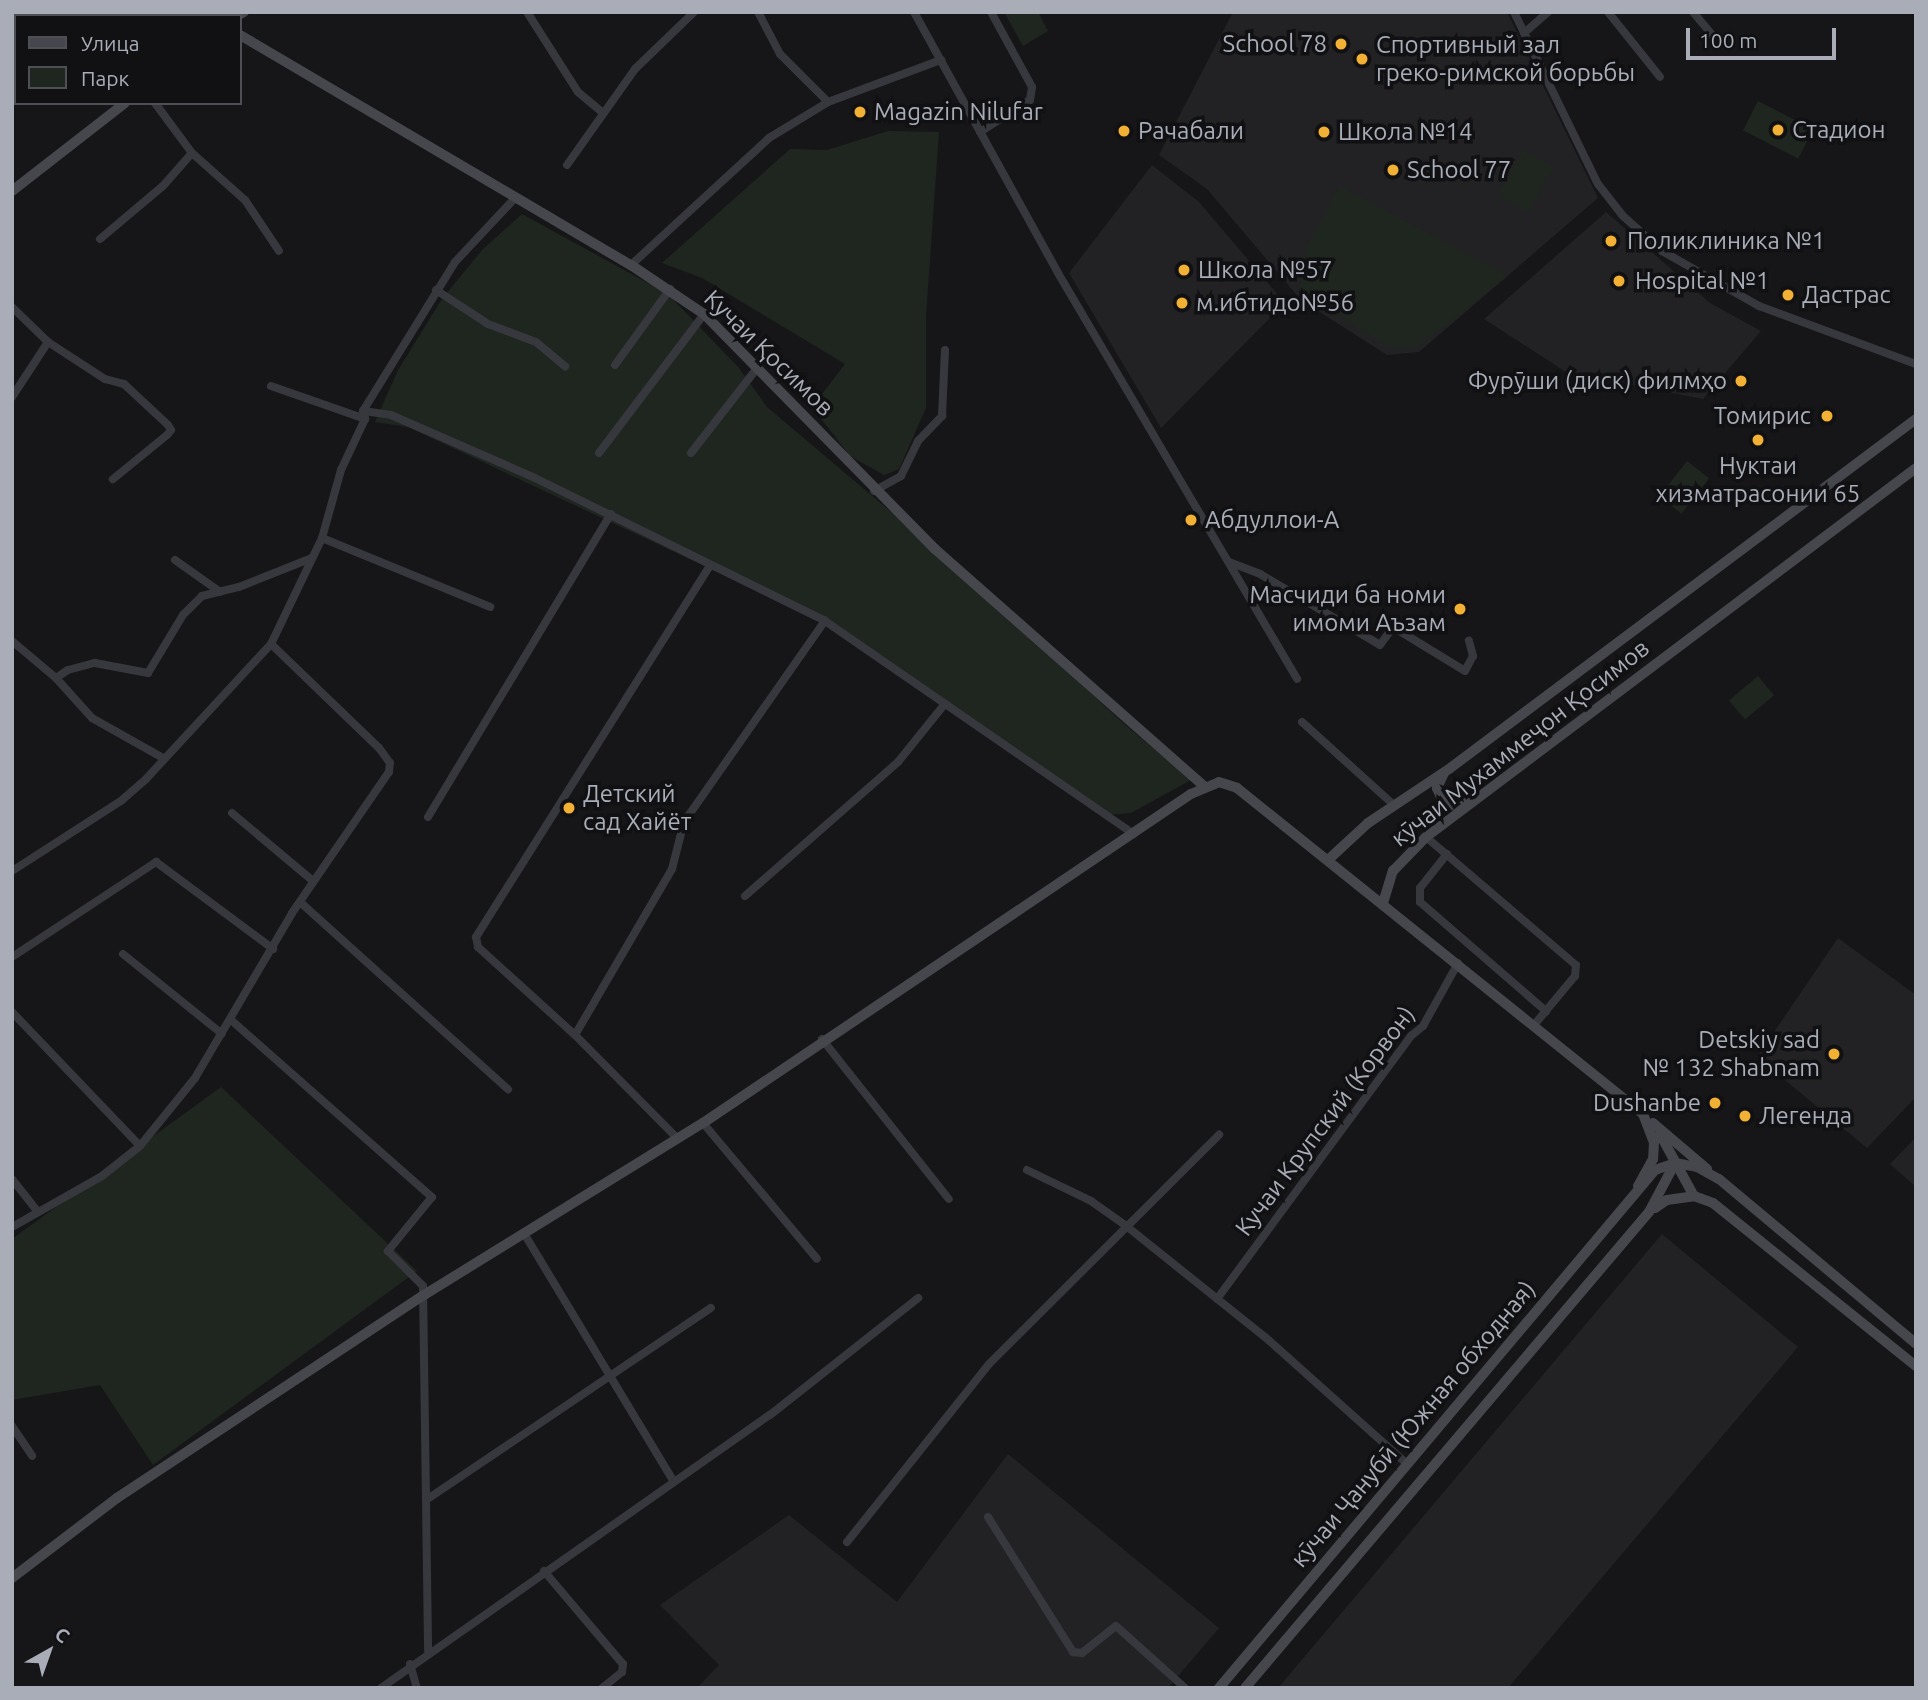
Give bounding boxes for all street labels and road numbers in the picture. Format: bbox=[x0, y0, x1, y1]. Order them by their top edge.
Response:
street label: Кучаи Қосимов bbox=[698, 284, 840, 422]
street label: кӯчаи Мухаммеҷон Қосимов bbox=[1385, 633, 1655, 853]
street label: Кучаи Крупский (Корвон) bbox=[1229, 1000, 1421, 1242]
street label: кӯчаи Ҷанубӣ (Южная обходная) bbox=[1285, 1275, 1541, 1573]

